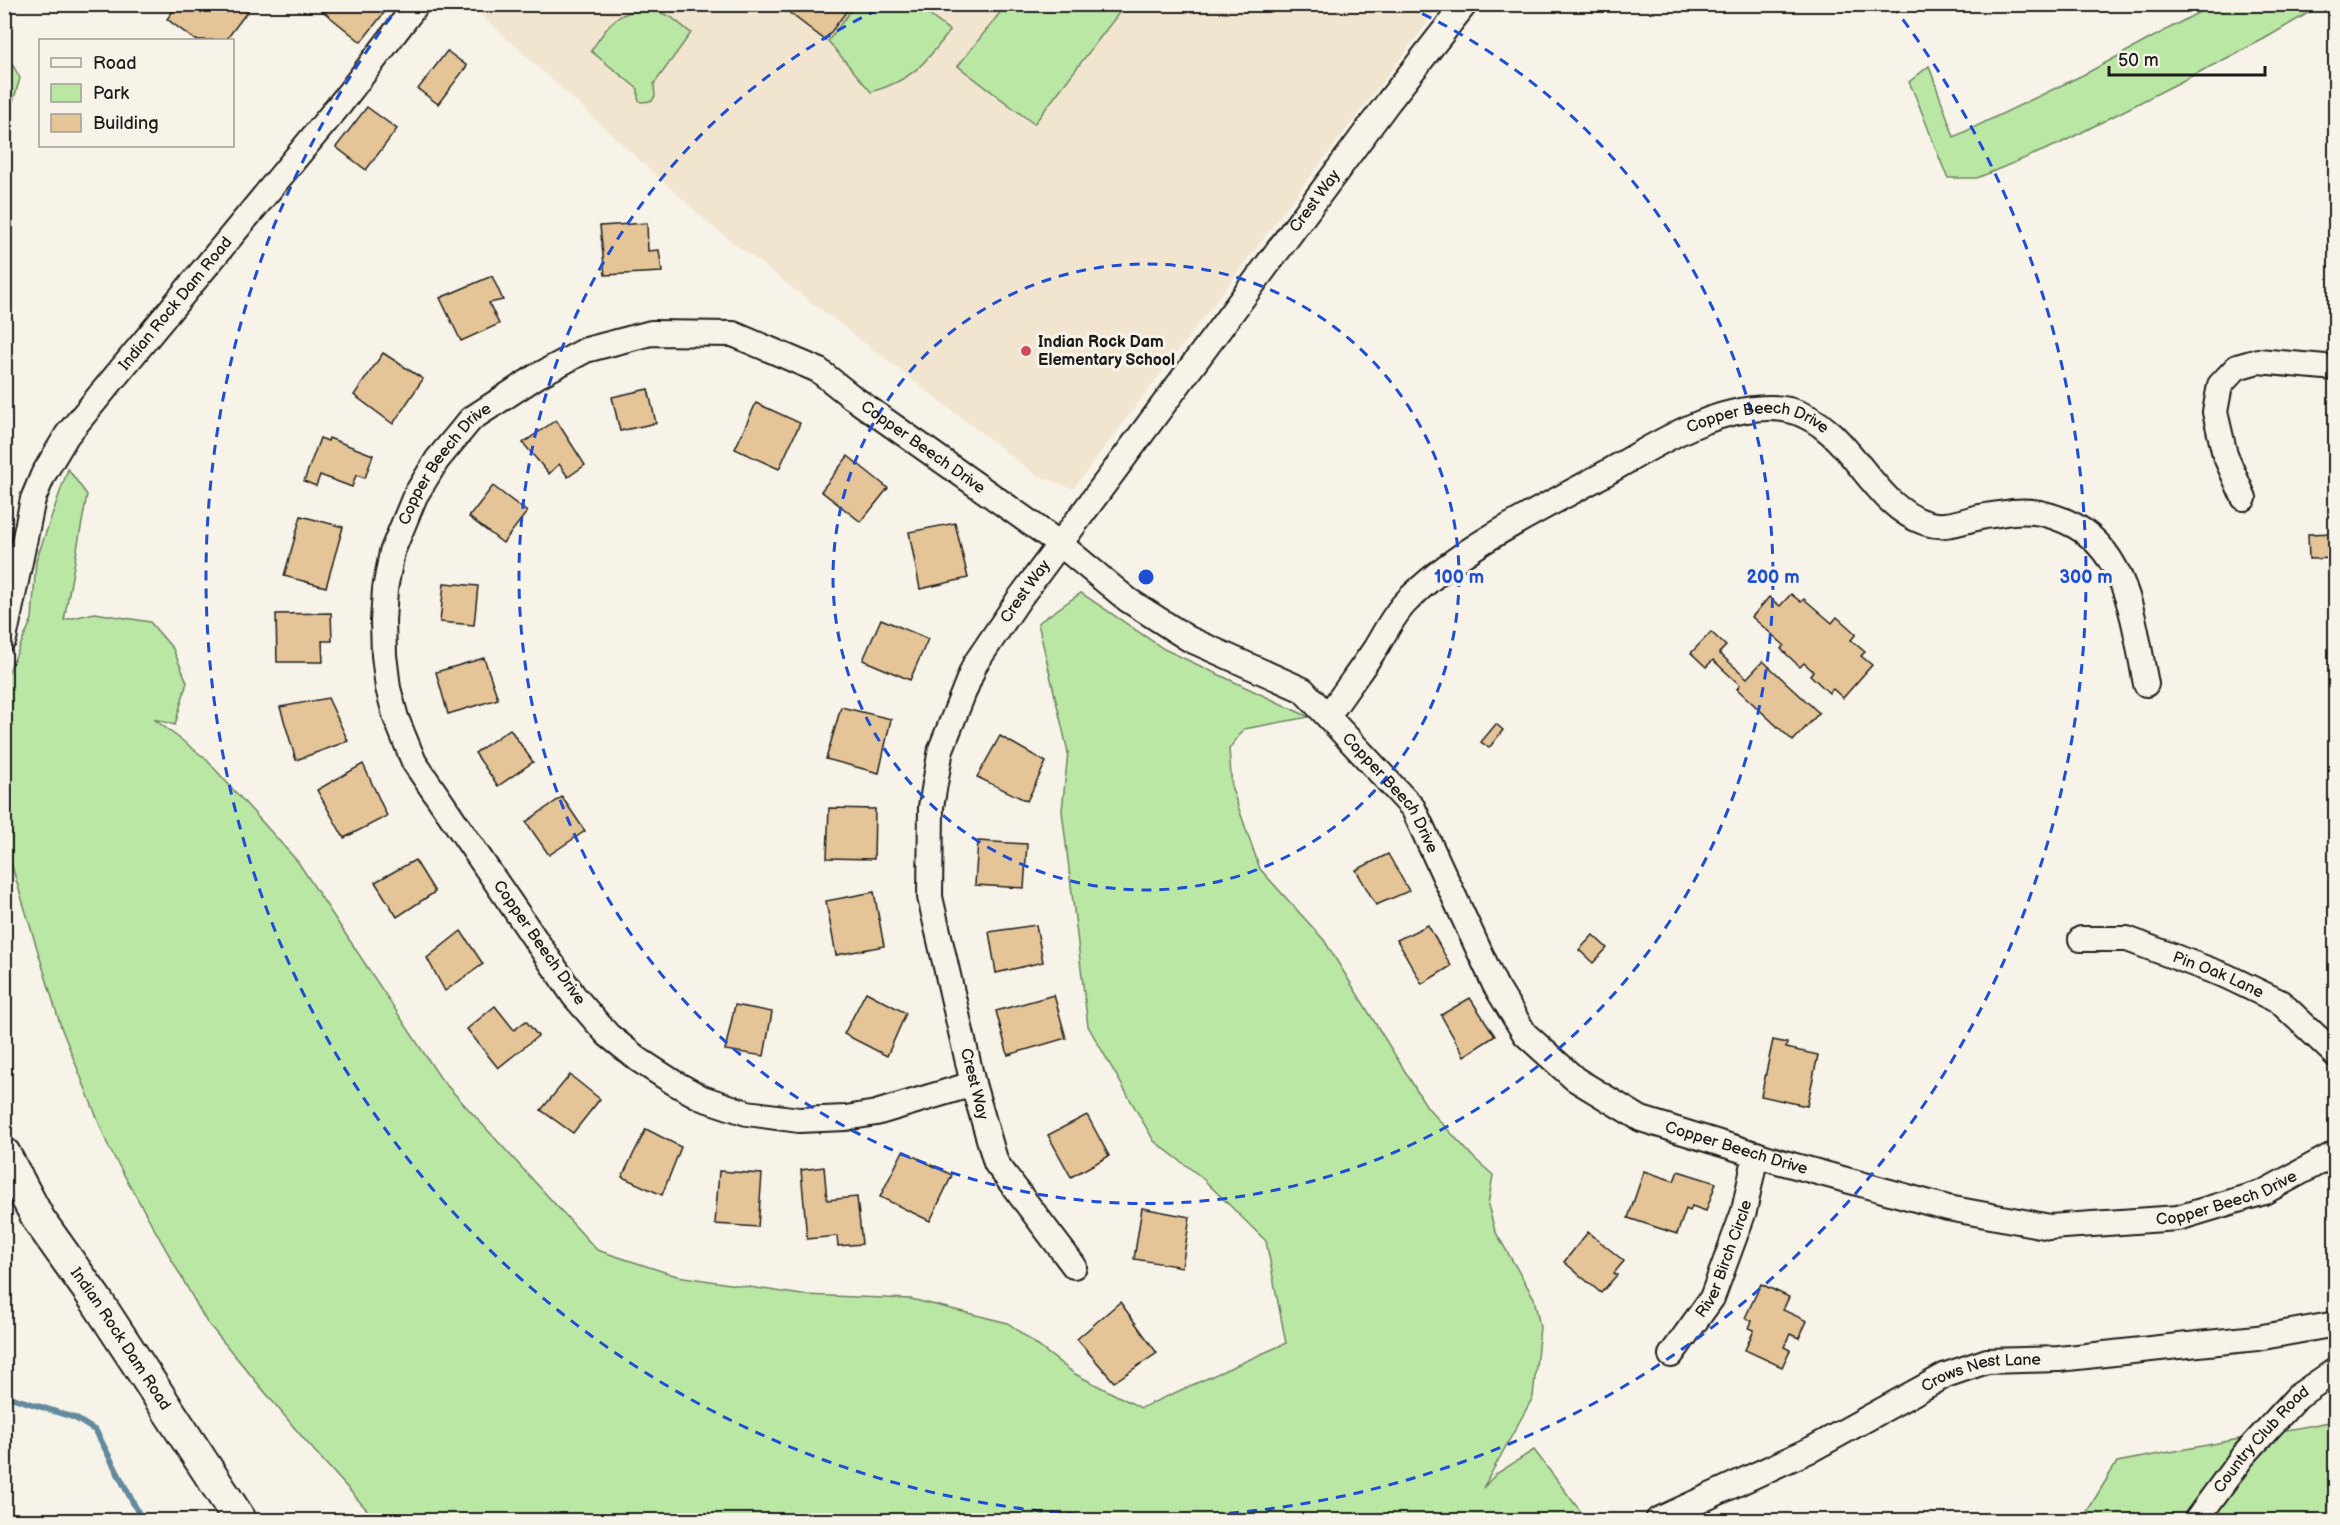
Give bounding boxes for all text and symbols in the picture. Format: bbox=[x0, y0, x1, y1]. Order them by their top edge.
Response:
legend bbox=[39, 39, 234, 147]
scale bar bbox=[2109, 39, 2265, 77]
text: 50 m bbox=[2118, 50, 2159, 71]
text: Road bbox=[93, 53, 137, 74]
text: Park bbox=[93, 83, 129, 104]
text: Building bbox=[93, 113, 159, 134]
street label: Crest Way bbox=[1285, 166, 1344, 236]
street label: Indian Rock Dam Road bbox=[115, 233, 236, 374]
place label: Indian Rock Dam Elementary School bbox=[1038, 333, 1175, 370]
marker: Indian Rock Dam Elementary School bbox=[1019, 344, 1033, 358]
street label: Copper Beech Drive bbox=[857, 397, 989, 498]
street label: Copper Beech Drive bbox=[395, 399, 495, 528]
text: Copper Beech Drive bbox=[1684, 399, 1833, 438]
street label: Copper Beech Drive bbox=[1683, 422, 1831, 446]
street label: Crest Way bbox=[996, 556, 1055, 626]
centre of rings bbox=[1136, 567, 1156, 587]
text: 100 m bbox=[1434, 567, 1484, 588]
text: 200 m bbox=[1746, 567, 1800, 588]
text: 300 m bbox=[2059, 567, 2113, 588]
street label: Copper Beech Drive bbox=[1338, 729, 1442, 857]
street label: Copper Beech Drive bbox=[489, 877, 589, 1009]
street label: Pin Oak Lane bbox=[2170, 947, 2267, 1002]
street label: Crest Way bbox=[956, 1046, 992, 1122]
street label: Copper Beech Drive bbox=[1663, 1117, 1810, 1179]
street label: Copper Beech Drive bbox=[2155, 1166, 2301, 1229]
street label: River Birch Circle bbox=[1691, 1198, 1756, 1321]
street label: Indian Rock Dam Road bbox=[66, 1264, 175, 1414]
street label: Crows Nest Lane bbox=[1918, 1350, 2042, 1396]
street label: Country Club Road bbox=[2210, 1382, 2313, 1497]

